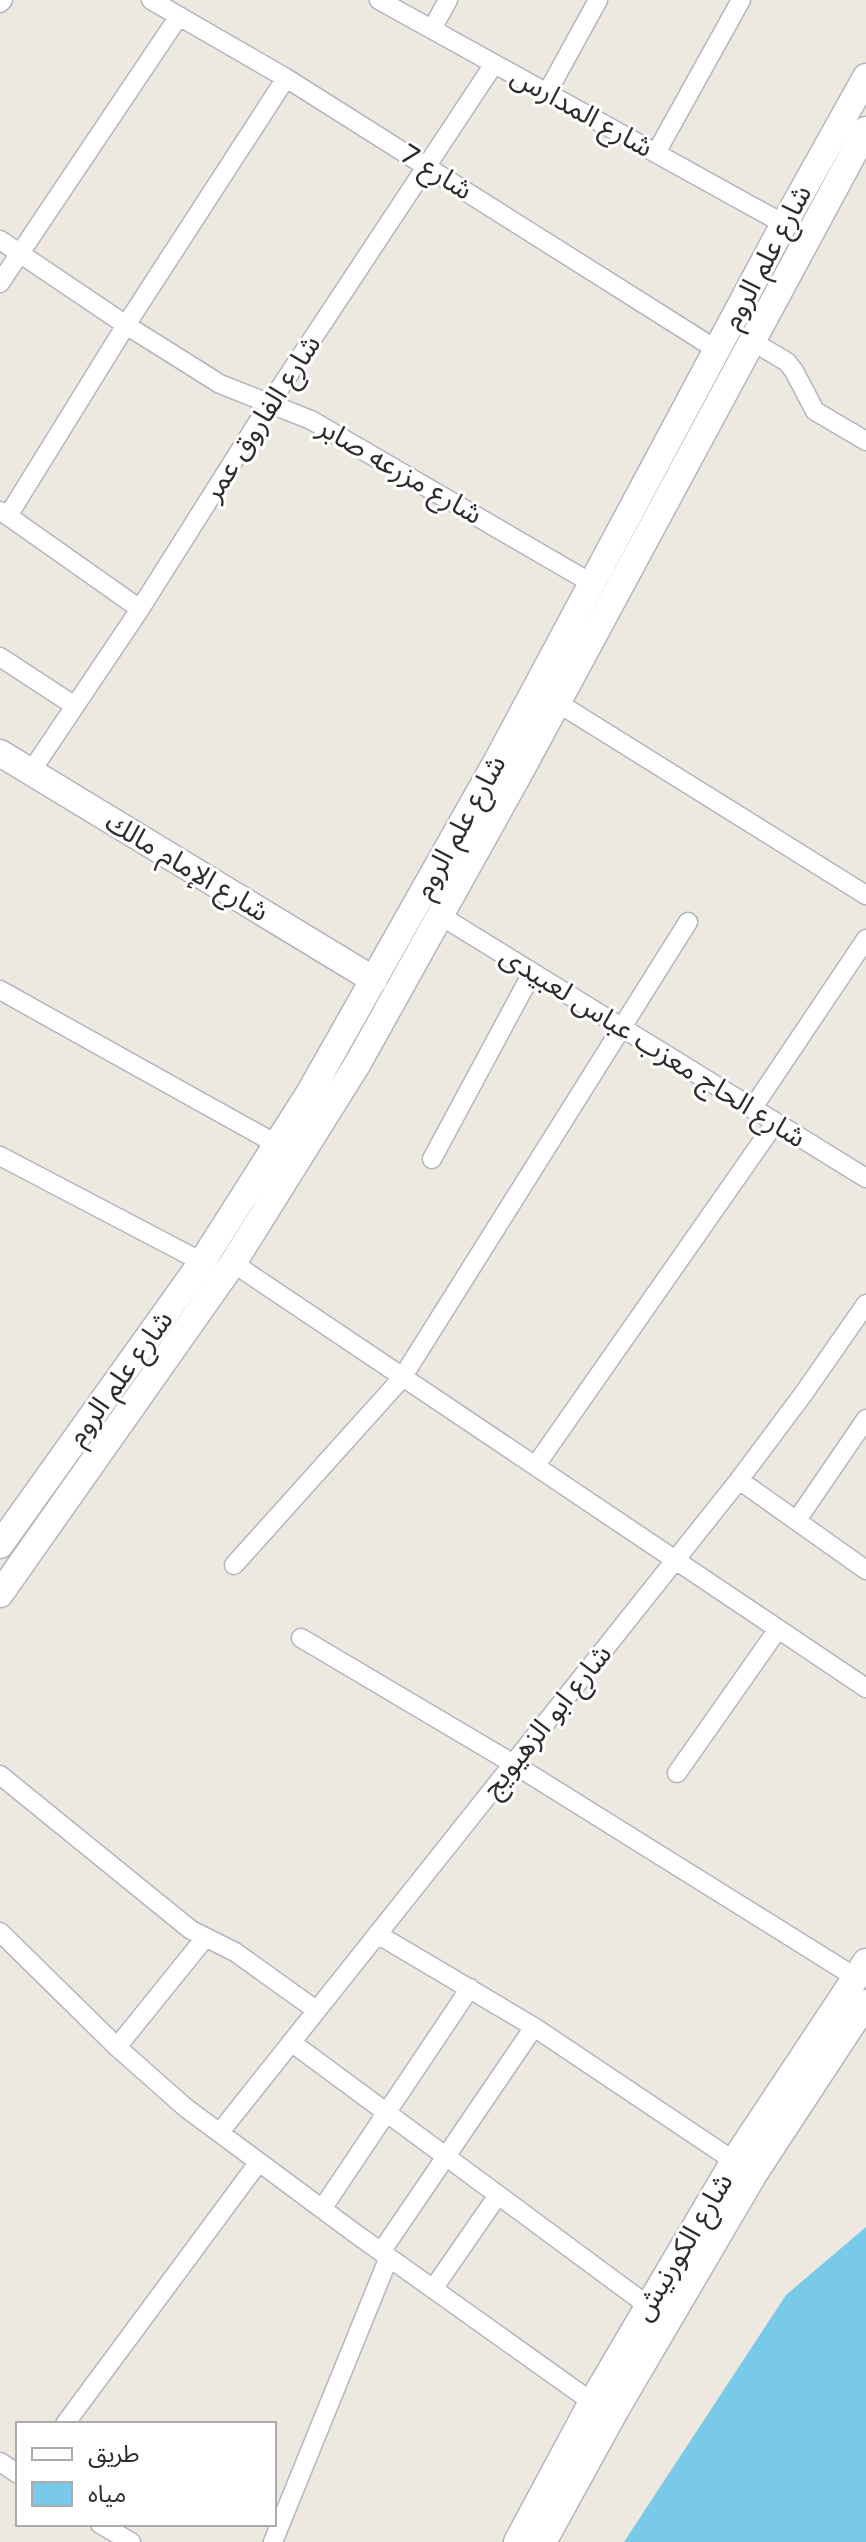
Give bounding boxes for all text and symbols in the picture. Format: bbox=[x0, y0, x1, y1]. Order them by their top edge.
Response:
street label: شارع المدارس bbox=[504, 59, 659, 168]
street label: شارع 7 bbox=[392, 137, 479, 210]
street label: شارع علم الروم bbox=[715, 179, 823, 337]
street label: شارع الفاروق عمر bbox=[195, 329, 331, 510]
street label: شارع مزرعه صابر bbox=[309, 410, 488, 534]
street label: شارع علم الروم bbox=[407, 749, 517, 906]
street label: شارع الإمام مالك bbox=[98, 805, 275, 932]
street label: شارع الحاج معزب عباس لعبيدى bbox=[493, 939, 812, 1158]
street label: شارع علم الروم bbox=[60, 1304, 184, 1454]
street label: شارع ابو الزهيويج bbox=[475, 1638, 621, 1806]
street label: شارع الكورنيش bbox=[626, 2167, 743, 2329]
legend bbox=[16, 2422, 276, 2526]
text: طريق bbox=[88, 2440, 140, 2469]
text: مياه bbox=[88, 2480, 126, 2509]

